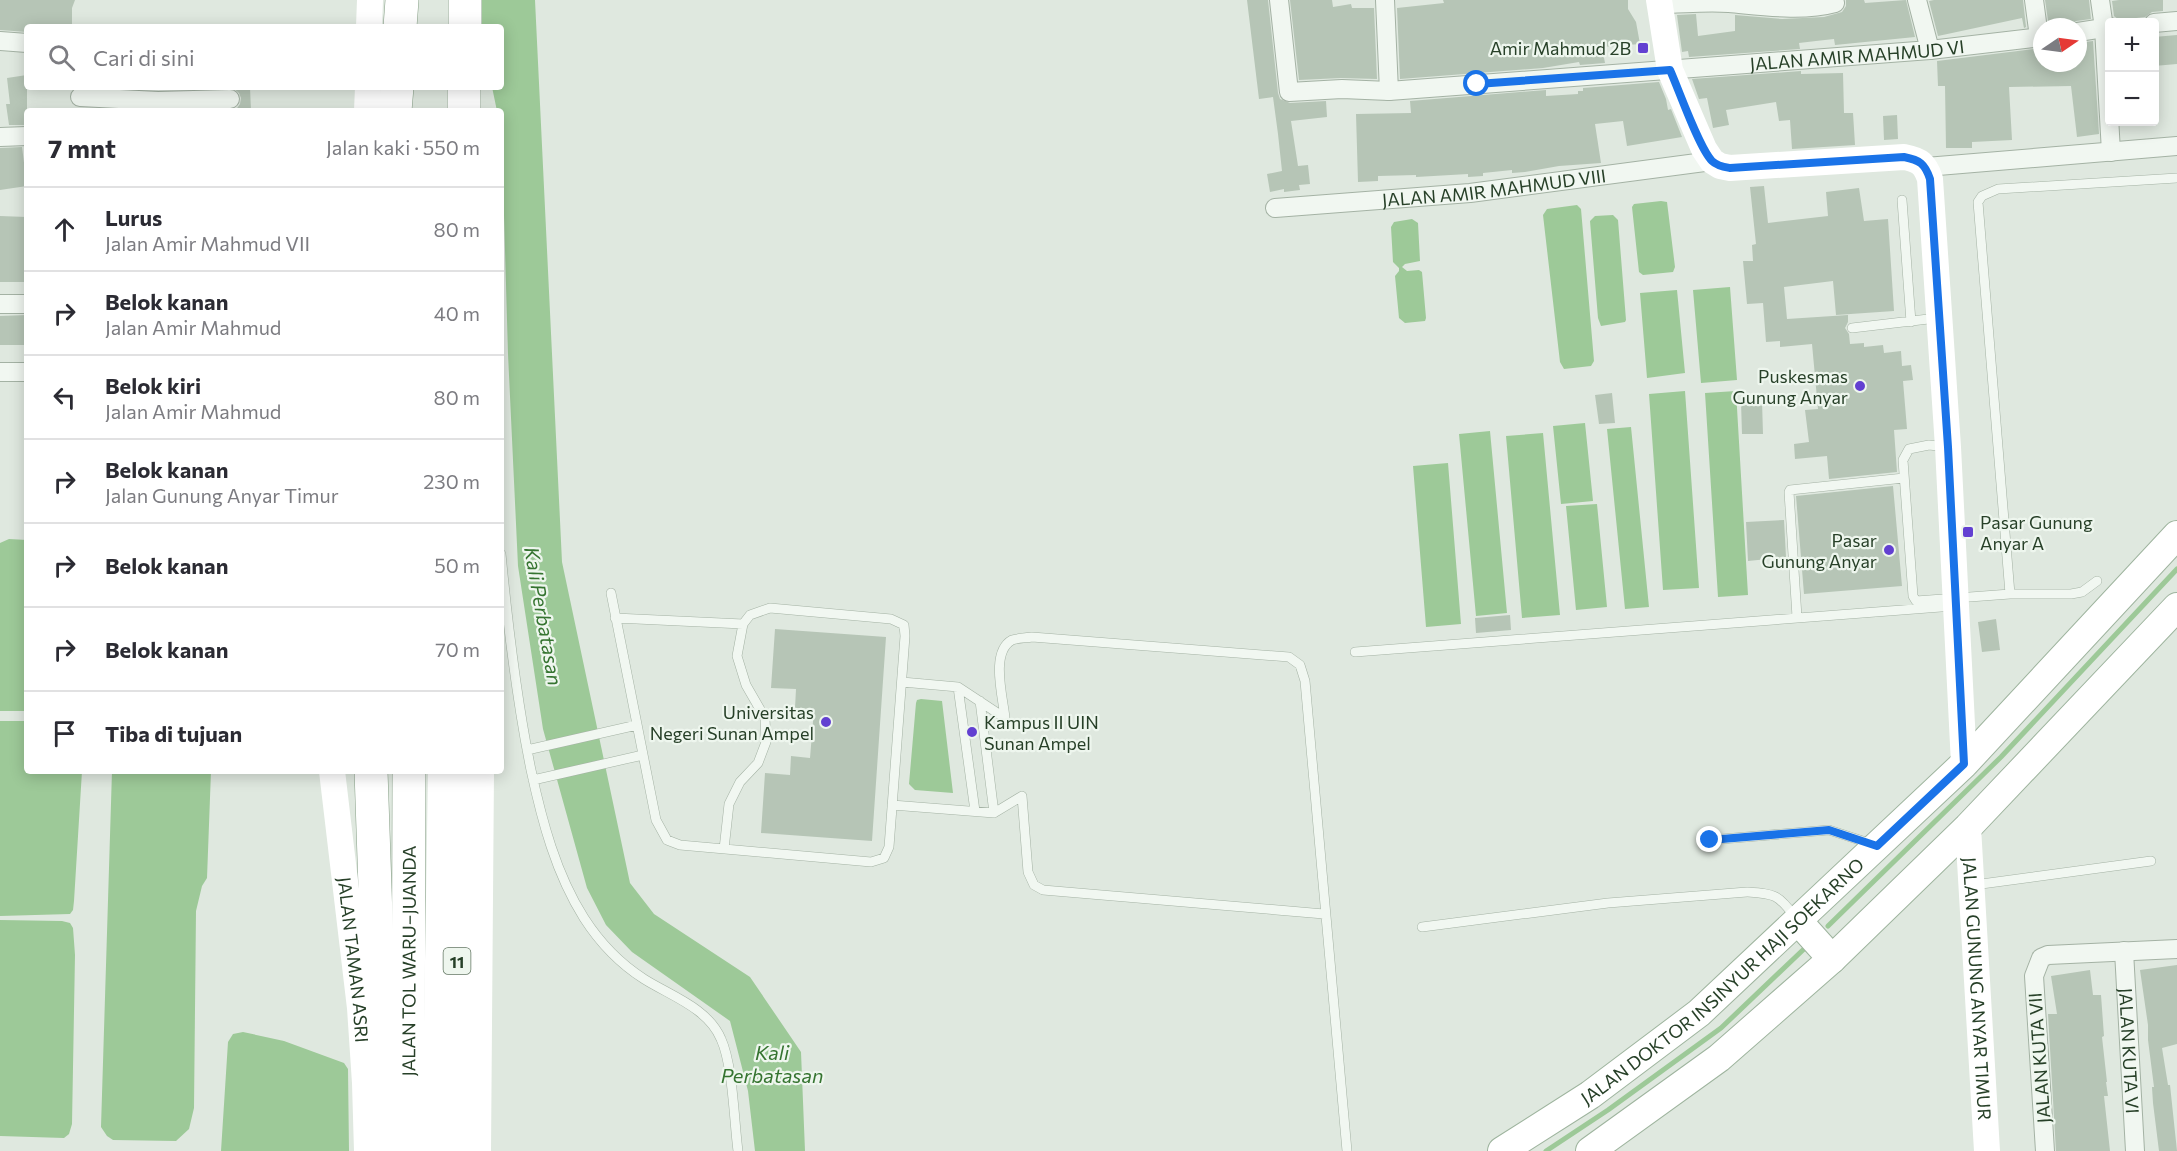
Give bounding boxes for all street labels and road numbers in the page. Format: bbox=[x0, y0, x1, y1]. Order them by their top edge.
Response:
street label: JALAN AMIR MAHMUD VI bbox=[1749, 35, 1965, 75]
street label: JALAN AMIR MAHMUD VIII bbox=[1381, 164, 1607, 211]
street label: JALAN TOL WARU–JUANDA bbox=[397, 846, 420, 1076]
street label: JALAN DOKTOR INSINYUR HAJI SOEKARNO bbox=[1576, 853, 1868, 1109]
street label: JALAN GUNUNG ANYAR TIMUR bbox=[1959, 856, 1996, 1121]
street label: JALAN TAMAN ASRI bbox=[334, 876, 373, 1043]
road number: 11 bbox=[444, 948, 470, 974]
street label: JALAN KUTA VI bbox=[2115, 987, 2144, 1114]
street label: JALAN KUTA VII bbox=[2023, 992, 2055, 1124]

